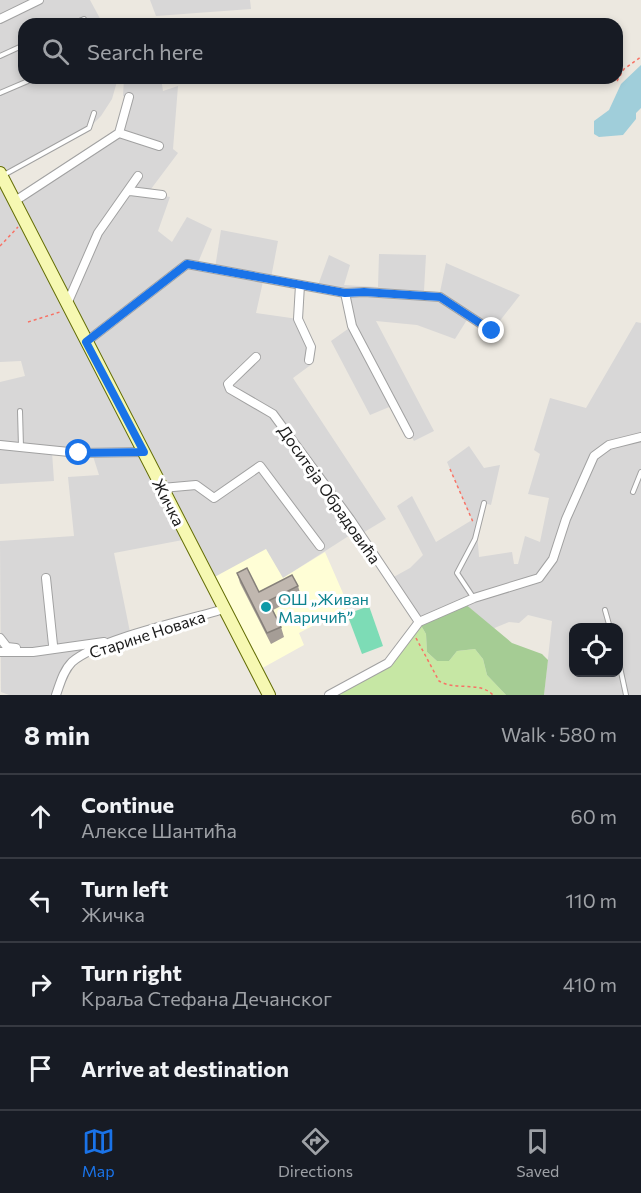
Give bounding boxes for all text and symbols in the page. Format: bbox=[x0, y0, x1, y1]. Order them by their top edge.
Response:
search box bbox=[18, 18, 623, 84]
icon: search bbox=[39, 35, 72, 68]
text: Search here bbox=[87, 38, 203, 65]
route end bbox=[478, 317, 504, 343]
street label: Доситеја Обрадовића bbox=[275, 421, 385, 567]
route start bbox=[65, 439, 91, 465]
street label: Жичка bbox=[149, 475, 189, 529]
place label: ОШ „Живан Маричић” bbox=[278, 589, 369, 626]
marker: ОШ „Живан Маричић” bbox=[259, 600, 273, 614]
street label: Старине Новака bbox=[87, 606, 207, 662]
map controls bbox=[569, 623, 623, 677]
button: locate bbox=[569, 623, 623, 677]
text: 8 min bbox=[24, 719, 90, 750]
text: Walk · 580 m bbox=[501, 722, 617, 746]
text: Continue bbox=[81, 791, 174, 818]
icon: ahead bbox=[24, 800, 57, 833]
text: 60 m bbox=[571, 804, 617, 828]
text: Алексе Шантића bbox=[81, 818, 237, 842]
text: Turn left bbox=[81, 875, 168, 902]
icon: left bbox=[24, 884, 57, 917]
text: 110 m bbox=[566, 888, 617, 912]
text: Жичка bbox=[81, 902, 145, 926]
text: Turn right bbox=[81, 959, 182, 986]
icon: right bbox=[24, 968, 57, 1001]
text: 410 m bbox=[563, 972, 617, 996]
text: Краља Стефана Дечанског bbox=[81, 986, 332, 1010]
icon: arrive bbox=[24, 1052, 57, 1085]
text: Arrive at destination bbox=[81, 1055, 289, 1082]
tab: Map bbox=[82, 1125, 115, 1180]
tab: Directions bbox=[278, 1125, 353, 1180]
tab: Saved bbox=[516, 1125, 559, 1180]

